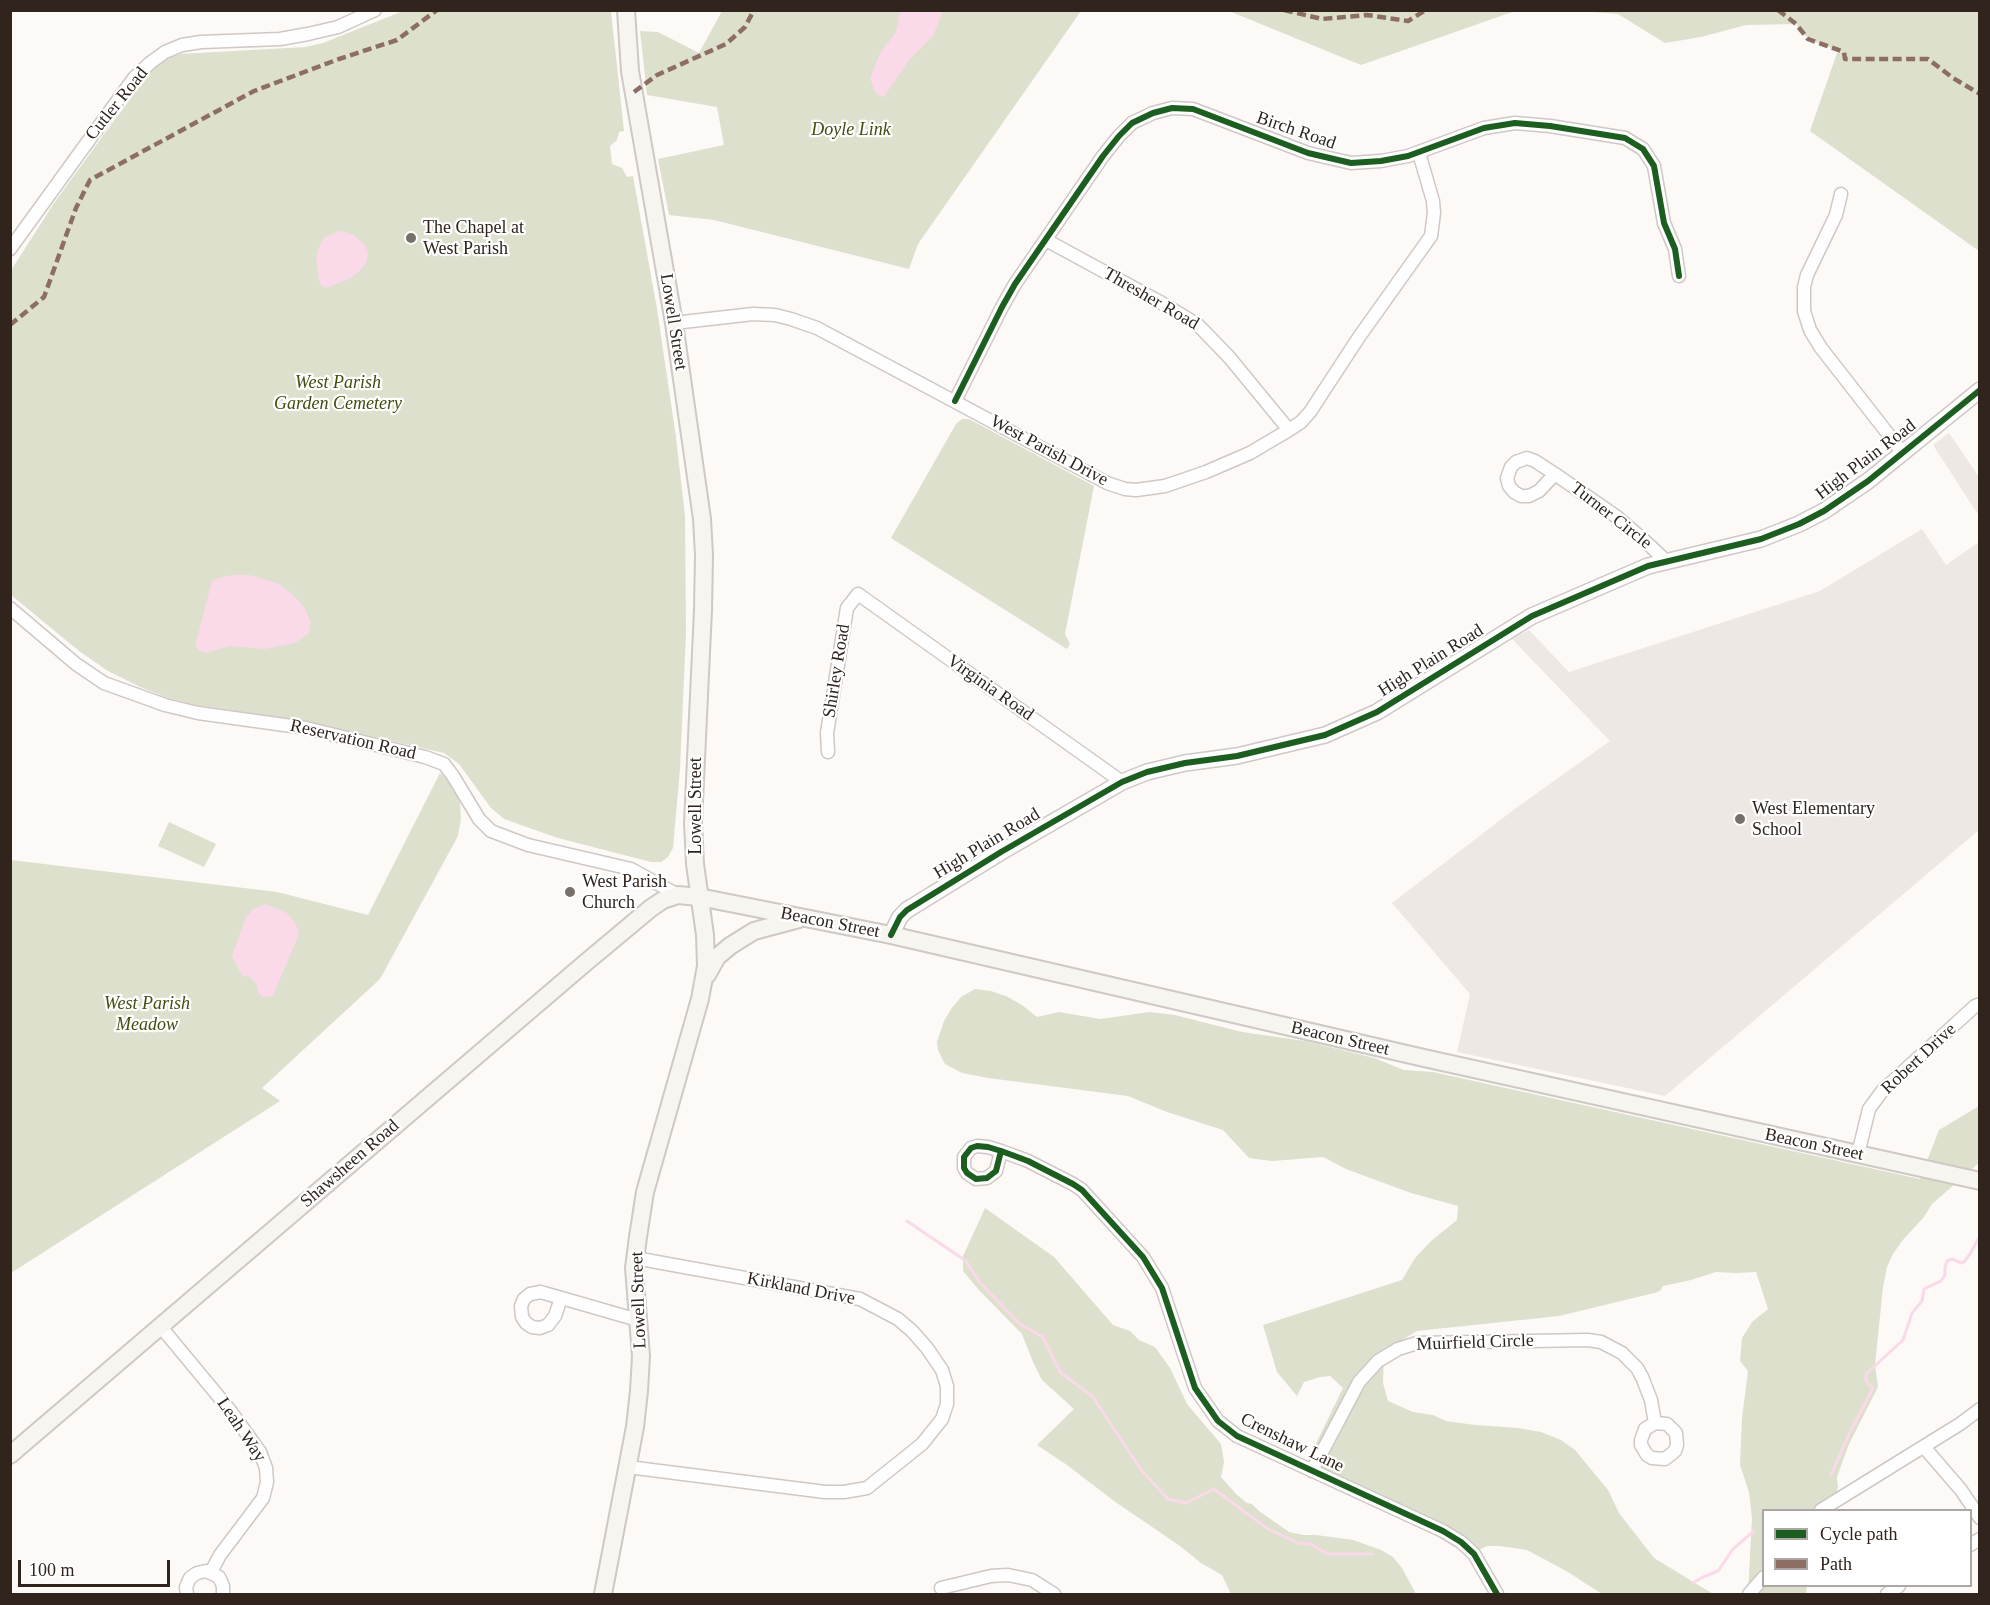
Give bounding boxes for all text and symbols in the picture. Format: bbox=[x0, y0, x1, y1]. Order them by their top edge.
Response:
street label: Cutler Road bbox=[81, 63, 153, 145]
street label: Birch Road bbox=[1253, 107, 1339, 155]
park label: Doyle Link bbox=[811, 119, 891, 141]
place label: The Chapel at West Parish bbox=[423, 217, 524, 260]
marker: The Chapel at West Parish bbox=[404, 231, 418, 245]
street label: Thresher Road bbox=[1100, 263, 1202, 335]
street label: Lowell Street bbox=[655, 272, 691, 372]
park label: West Parish Garden Cemetery bbox=[274, 372, 402, 415]
street label: West Parish Drive bbox=[986, 411, 1112, 491]
street label: High Plain Road bbox=[1812, 415, 1920, 505]
street label: Turner Circle bbox=[1566, 478, 1656, 554]
street label: High Plain Road bbox=[1374, 620, 1488, 702]
street label: Shirley Road bbox=[819, 623, 855, 719]
street label: Virginia Road bbox=[942, 650, 1038, 726]
street label: Reservation Road bbox=[288, 715, 418, 765]
street label: Lowell Street bbox=[685, 757, 707, 855]
place label: West Elementary School bbox=[1752, 798, 1875, 840]
street label: High Plain Road bbox=[930, 804, 1044, 884]
marker: West Elementary School bbox=[1733, 812, 1747, 826]
place label: West Parish Church bbox=[582, 871, 667, 914]
marker: West Parish Church bbox=[563, 885, 577, 899]
street label: Beacon Street bbox=[779, 903, 881, 943]
park label: West Parish Meadow bbox=[104, 993, 190, 1036]
street label: Beacon Street bbox=[1289, 1017, 1391, 1061]
street label: Robert Drive bbox=[1877, 1019, 1961, 1099]
street label: Shawsheen Road bbox=[296, 1115, 404, 1213]
street label: Beacon Street bbox=[1763, 1124, 1865, 1166]
street label: Lowell Street bbox=[627, 1251, 651, 1349]
street label: Kirkland Drive bbox=[745, 1268, 857, 1310]
street label: Muirfield Circle bbox=[1416, 1330, 1534, 1356]
street label: Leah Way bbox=[212, 1394, 270, 1466]
street label: Crenshaw Lane bbox=[1237, 1409, 1347, 1477]
legend bbox=[1762, 1509, 1972, 1587]
text: Cycle path bbox=[1820, 1524, 1897, 1544]
scale bar bbox=[21, 1548, 172, 1586]
text: Path bbox=[1820, 1554, 1852, 1574]
text: 100 m bbox=[29, 1560, 75, 1580]

